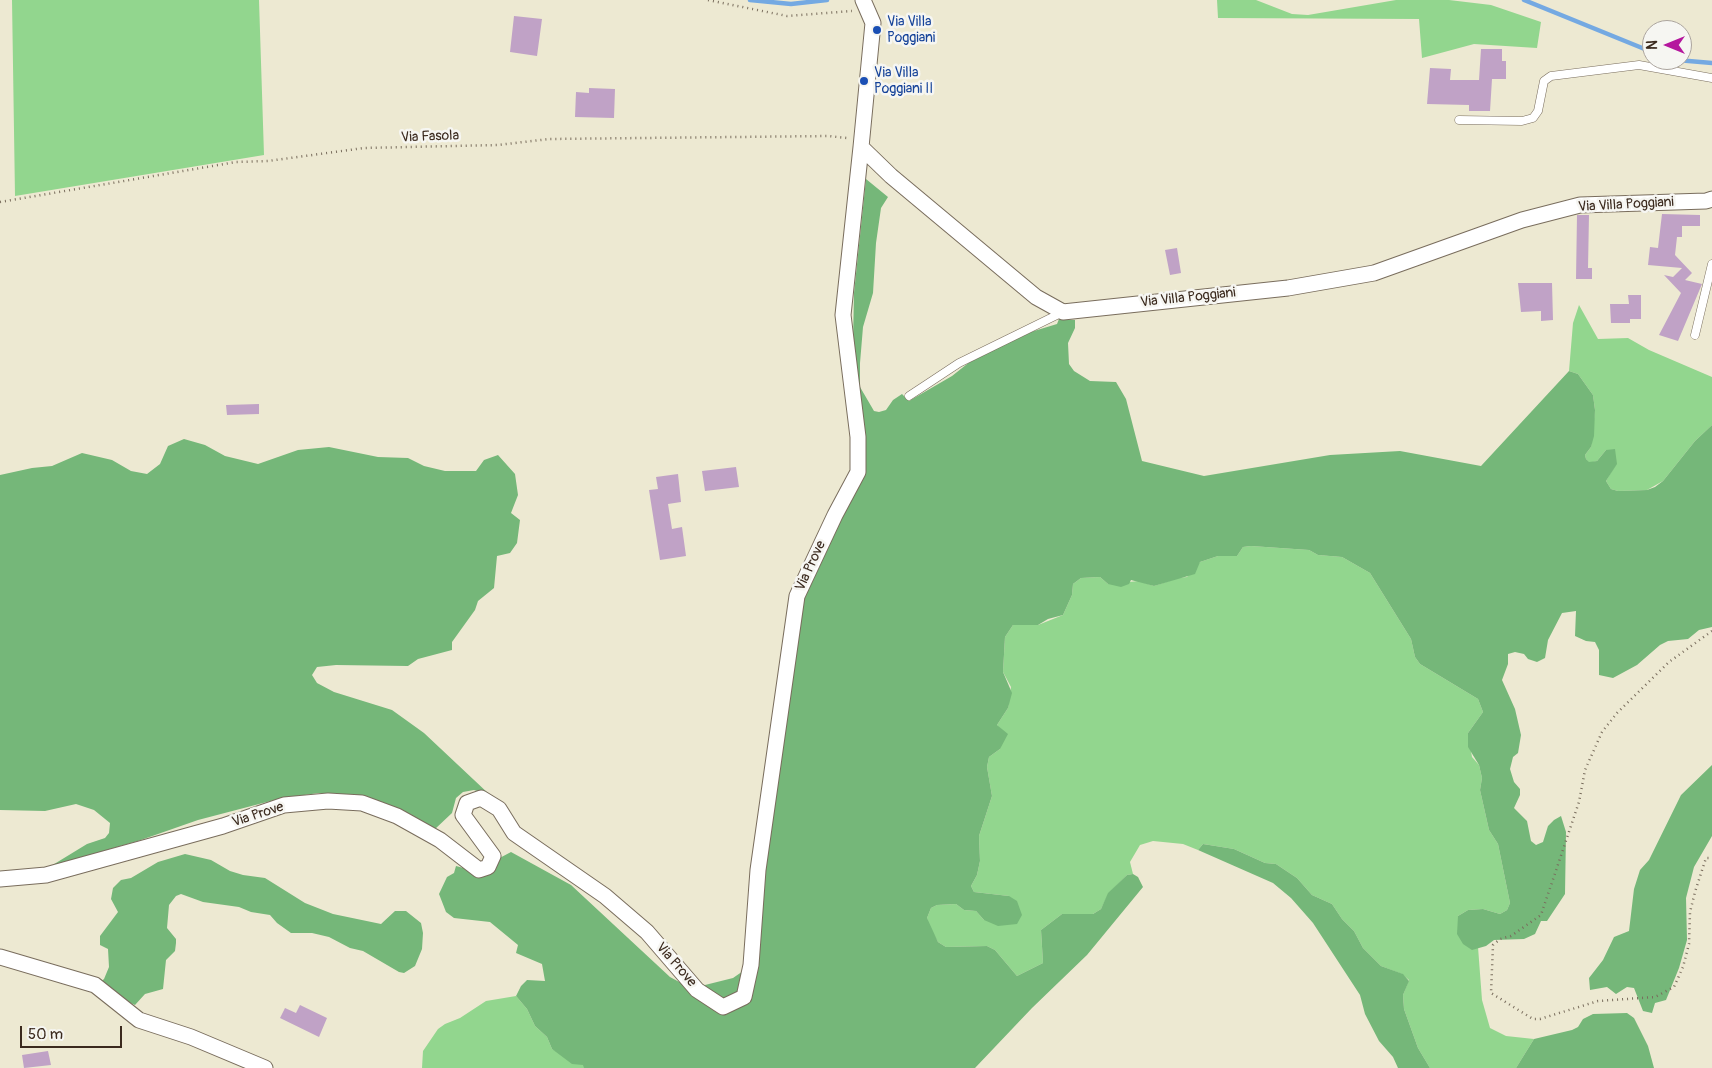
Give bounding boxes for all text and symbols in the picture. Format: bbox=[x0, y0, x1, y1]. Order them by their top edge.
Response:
place label: Via Villa Poggiani bbox=[887, 14, 935, 46]
north arrow bbox=[1642, 20, 1692, 70]
marker: Via Villa Poggiani bbox=[871, 24, 883, 36]
text: N bbox=[1644, 40, 1661, 50]
place label: Via Villa Poggiani II bbox=[874, 65, 933, 98]
marker: Via Villa Poggiani II bbox=[858, 75, 870, 87]
street label: Via Fasola bbox=[401, 128, 459, 146]
street label: Via Villa Poggiani bbox=[1578, 194, 1674, 216]
street label: Via Villa Poggiani bbox=[1139, 285, 1237, 311]
street label: Via Prove bbox=[792, 538, 830, 594]
street label: Via Prove bbox=[230, 799, 286, 831]
street label: Via Prove bbox=[652, 939, 700, 991]
scale bar bbox=[22, 1016, 125, 1048]
text: 50 m bbox=[28, 1025, 63, 1044]

